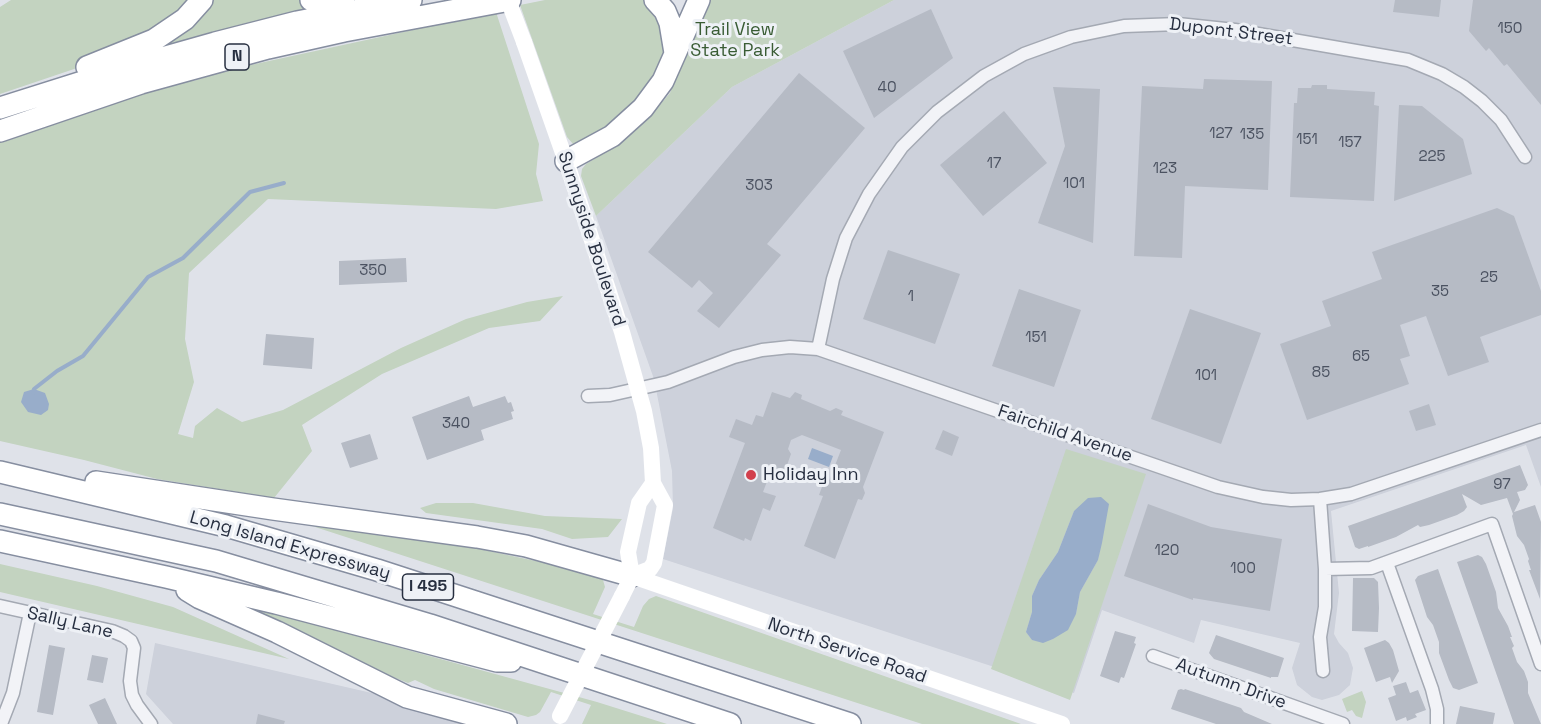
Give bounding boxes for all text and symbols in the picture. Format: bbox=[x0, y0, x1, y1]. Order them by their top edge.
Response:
street label: Dupont Street bbox=[1168, 14, 1294, 50]
park label: Trail View State Park bbox=[690, 19, 780, 62]
house number: 150 bbox=[1498, 20, 1522, 38]
road number: N bbox=[225, 44, 249, 70]
house number: 40 bbox=[878, 79, 896, 97]
house number: 127 bbox=[1209, 125, 1233, 143]
house number: 135 bbox=[1240, 126, 1264, 144]
house number: 151 bbox=[1296, 131, 1318, 149]
house number: 157 bbox=[1338, 134, 1362, 152]
house number: 225 bbox=[1418, 148, 1446, 166]
street label: Sunnyside Boulevard bbox=[553, 149, 629, 329]
house number: 17 bbox=[987, 155, 1001, 173]
house number: 123 bbox=[1153, 160, 1177, 178]
house number: 101 bbox=[1063, 175, 1085, 193]
house number: 303 bbox=[745, 177, 773, 195]
house number: 350 bbox=[359, 262, 387, 280]
house number: 25 bbox=[1480, 269, 1498, 287]
house number: 35 bbox=[1431, 283, 1449, 301]
house number: 1 bbox=[908, 288, 914, 306]
house number: 151 bbox=[1025, 329, 1047, 347]
house number: 65 bbox=[1352, 348, 1370, 366]
house number: 85 bbox=[1312, 364, 1330, 382]
house number: 101 bbox=[1195, 367, 1217, 385]
street label: Fairchild Avenue bbox=[995, 401, 1135, 467]
house number: 340 bbox=[442, 415, 470, 433]
place label: Holiday Inn bbox=[763, 464, 859, 486]
marker: Holiday Inn bbox=[744, 468, 758, 482]
house number: 97 bbox=[1493, 476, 1511, 494]
street label: Long Island Expressway bbox=[187, 507, 393, 585]
house number: 120 bbox=[1155, 542, 1179, 560]
house number: 100 bbox=[1230, 560, 1256, 578]
road number: I 495 bbox=[402, 574, 454, 600]
street label: Sally Lane bbox=[25, 603, 115, 643]
street label: North Service Road bbox=[765, 614, 929, 688]
street label: Autumn Drive bbox=[1173, 654, 1289, 714]

